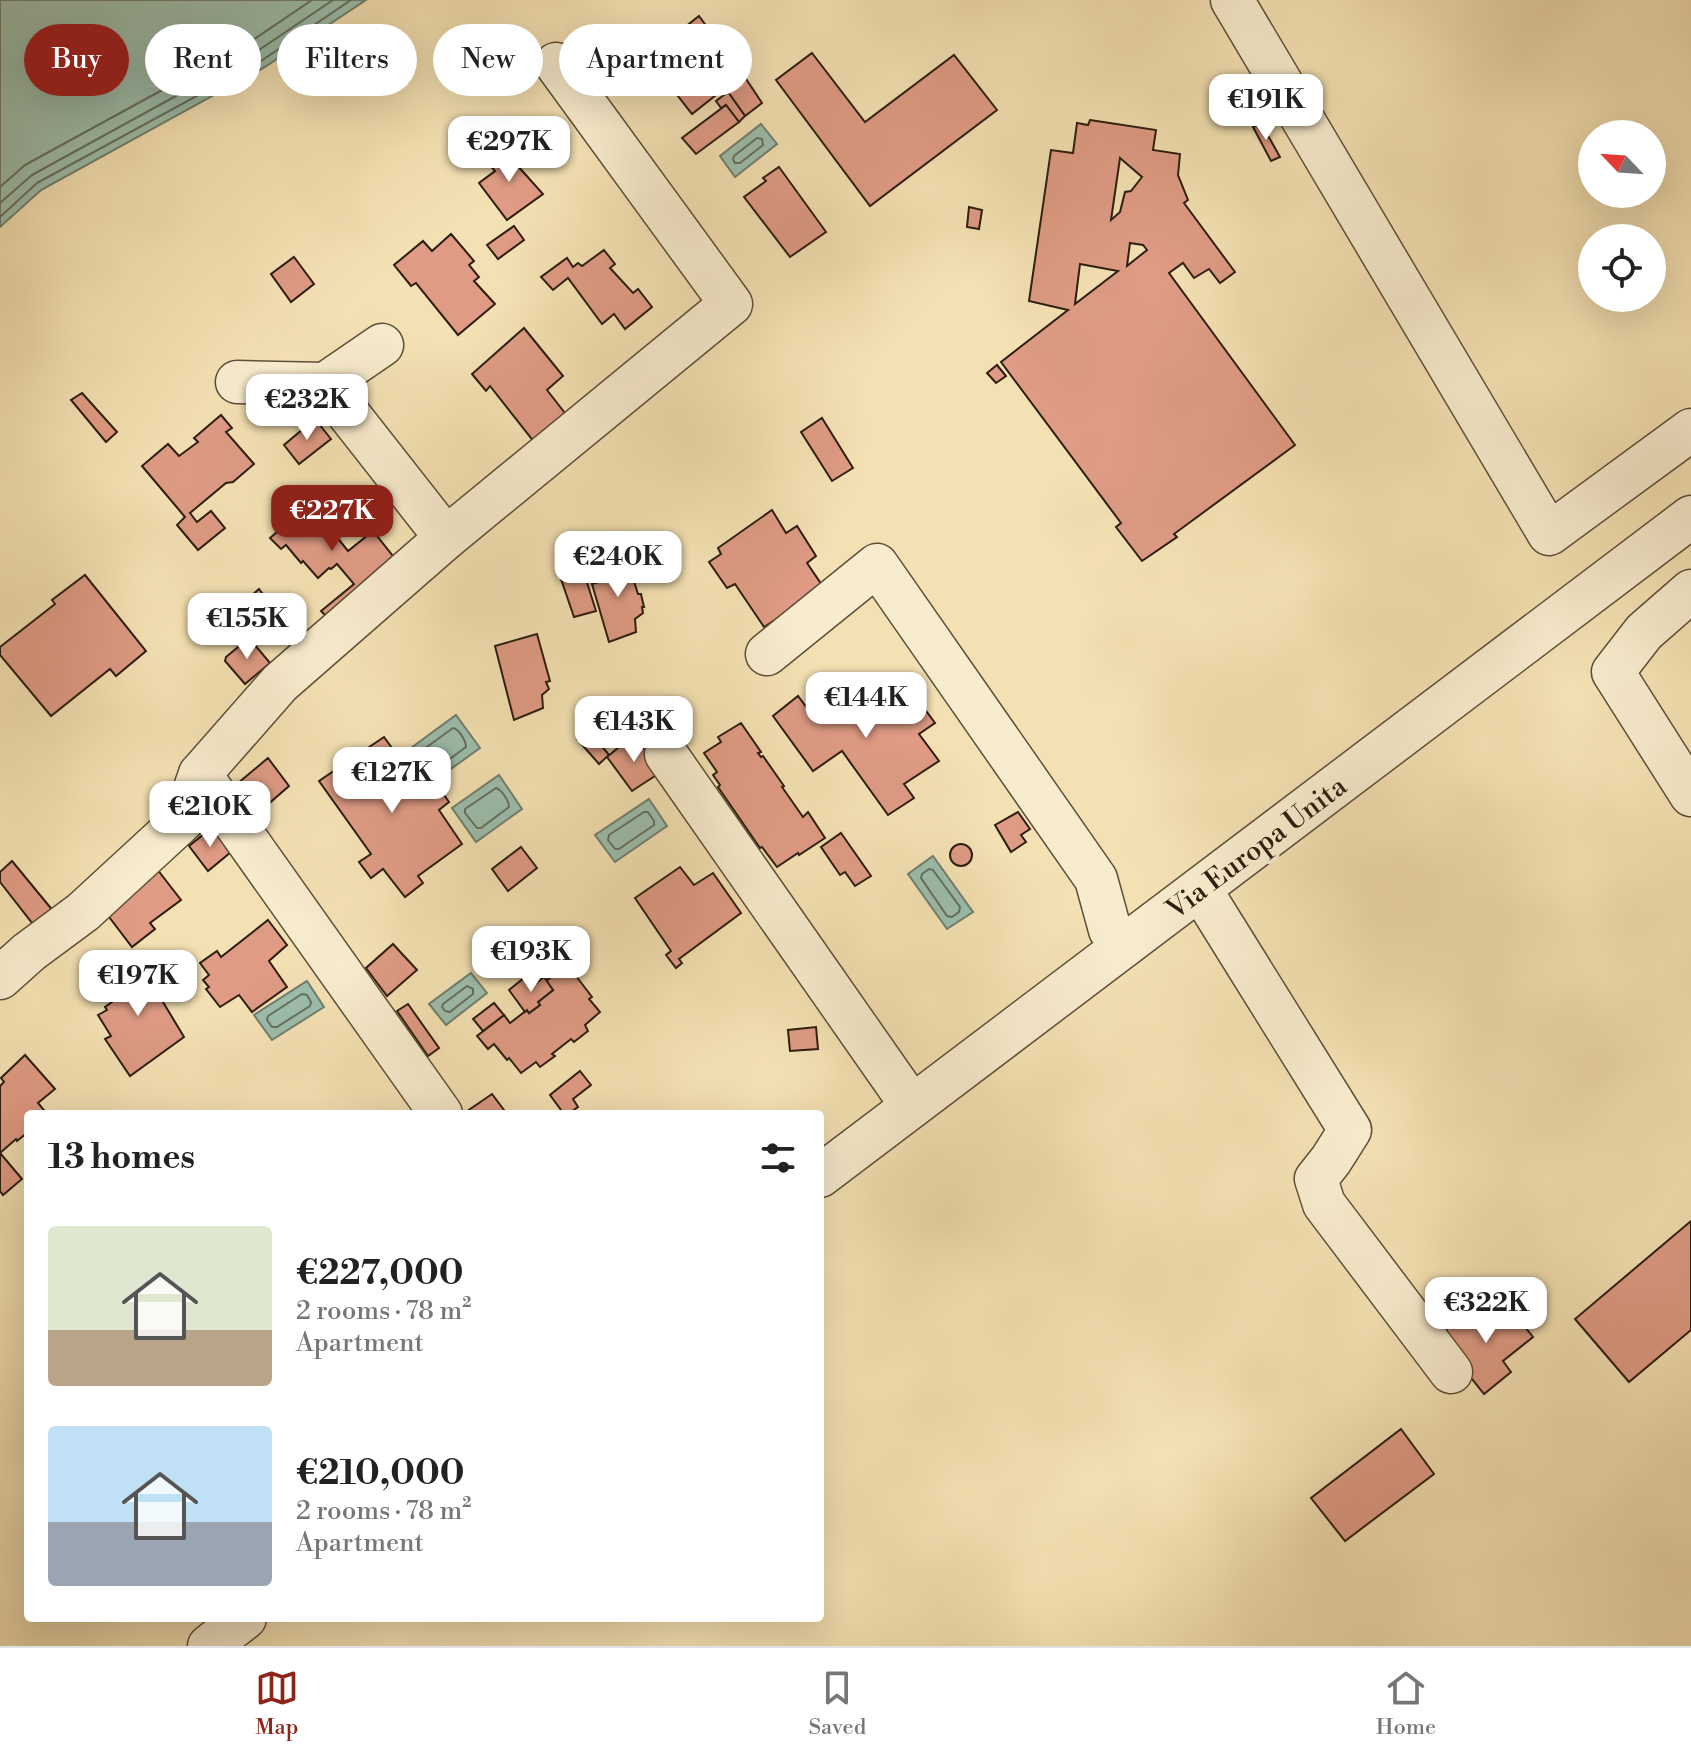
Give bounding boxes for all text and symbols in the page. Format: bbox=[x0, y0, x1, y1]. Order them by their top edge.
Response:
chip: Buy bbox=[24, 24, 129, 96]
chip: Rent bbox=[145, 24, 261, 96]
chip: Filters bbox=[277, 24, 417, 96]
chip: New bbox=[433, 24, 543, 96]
chip: Apartment bbox=[559, 24, 752, 96]
pin: €191K bbox=[1210, 74, 1322, 142]
text: €191K bbox=[1227, 84, 1305, 116]
pin: €297K bbox=[453, 116, 565, 184]
north arrow bbox=[1578, 120, 1666, 208]
map controls bbox=[1578, 120, 1666, 312]
text: €297K bbox=[466, 126, 552, 158]
button: locate bbox=[1578, 224, 1666, 312]
pin: €232K bbox=[251, 374, 363, 442]
text: €232K bbox=[264, 384, 350, 416]
pin: €227K bbox=[276, 485, 388, 553]
text: €227K bbox=[289, 495, 375, 527]
pin: €240K bbox=[562, 531, 674, 599]
text: €240K bbox=[573, 541, 663, 573]
pin: €155K bbox=[191, 593, 303, 661]
text: €155K bbox=[206, 603, 288, 635]
pin: €144K bbox=[810, 672, 922, 740]
text: €144K bbox=[824, 682, 908, 714]
pin: €143K bbox=[578, 696, 690, 764]
text: €143K bbox=[593, 706, 675, 738]
pin: €127K bbox=[336, 747, 448, 815]
text: €127K bbox=[351, 757, 433, 789]
street label: Via Europa Unita bbox=[1159, 769, 1355, 928]
pin: €210K bbox=[154, 781, 266, 849]
text: €210K bbox=[167, 791, 253, 823]
pin: €193K bbox=[475, 926, 587, 994]
text: €193K bbox=[490, 936, 572, 968]
pin: €197K bbox=[82, 950, 194, 1018]
text: €197K bbox=[97, 960, 179, 992]
icon: filters bbox=[756, 1136, 800, 1180]
text: 13 homes bbox=[48, 1137, 195, 1179]
text: €227,000 bbox=[296, 1253, 463, 1295]
icon: home bbox=[112, 1258, 208, 1354]
pin: €322K bbox=[1430, 1277, 1542, 1345]
text: €322K bbox=[1443, 1287, 1529, 1319]
text: 2 rooms · 78 m² bbox=[296, 1295, 471, 1327]
text: Apartment bbox=[296, 1327, 424, 1359]
text: €210,000 bbox=[296, 1453, 464, 1495]
icon: home bbox=[112, 1458, 208, 1554]
text: 2 rooms · 78 m² bbox=[296, 1495, 471, 1527]
text: Apartment bbox=[296, 1527, 424, 1559]
tab: Map bbox=[255, 1666, 299, 1741]
tab: Saved bbox=[808, 1666, 866, 1741]
tab: Home bbox=[1376, 1666, 1436, 1741]

